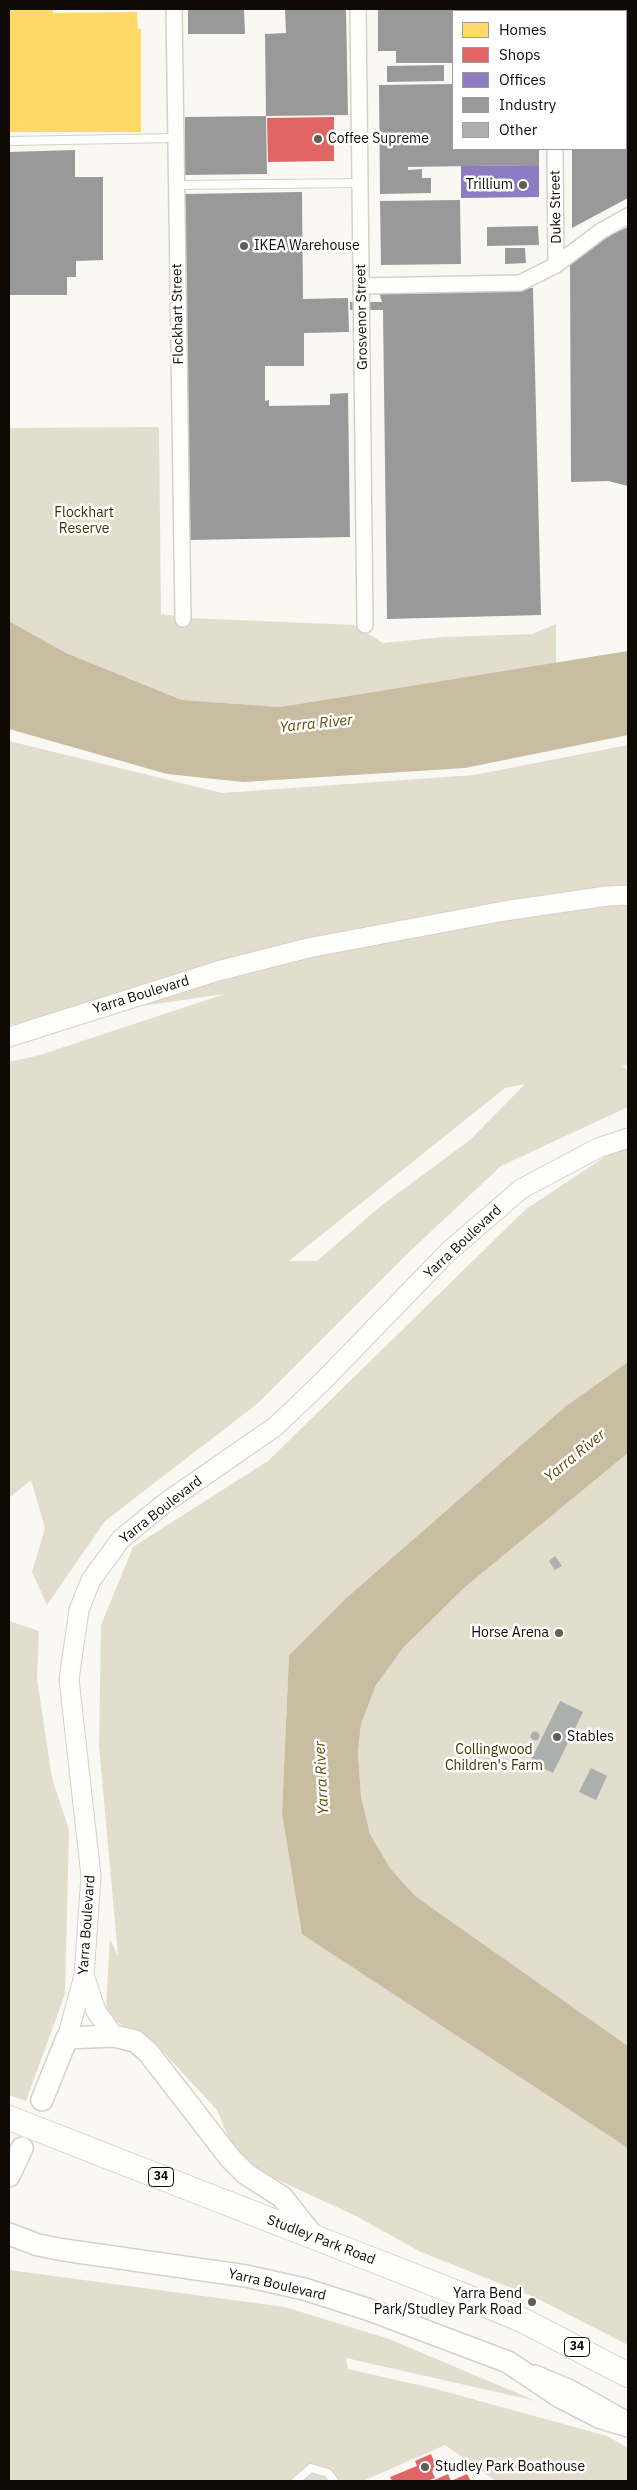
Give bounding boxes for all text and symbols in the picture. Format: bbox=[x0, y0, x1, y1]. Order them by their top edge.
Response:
legend bbox=[452, 10, 627, 150]
text: Homes bbox=[499, 20, 547, 39]
text: Shops bbox=[499, 45, 541, 64]
text: Offices bbox=[499, 70, 546, 89]
text: Industry bbox=[499, 95, 556, 114]
text: Other bbox=[499, 120, 537, 139]
place label: Coffee Supreme bbox=[328, 131, 429, 147]
marker: Coffee Supreme bbox=[312, 133, 324, 145]
street label: Duke Street bbox=[547, 170, 565, 244]
place label: Trillium bbox=[466, 177, 513, 193]
marker: Trillium bbox=[517, 179, 529, 191]
place label: IKEA Warehouse bbox=[254, 238, 360, 254]
marker: IKEA Warehouse bbox=[238, 240, 250, 252]
street label: Flockhart Street bbox=[169, 263, 187, 365]
street label: Grosvenor Street bbox=[353, 264, 371, 370]
park label: Flockhart Reserve bbox=[54, 505, 114, 538]
water label: Yarra River bbox=[279, 711, 353, 737]
street label: Yarra Boulevard bbox=[91, 972, 191, 1018]
street label: Yarra Boulevard bbox=[421, 1202, 505, 1282]
water label: Yarra River bbox=[541, 1426, 609, 1486]
street label: Yarra Boulevard bbox=[117, 1473, 205, 1547]
place label: Horse Arena bbox=[471, 1625, 549, 1641]
marker: Horse Arena bbox=[553, 1627, 565, 1639]
place label: Stables bbox=[567, 1729, 614, 1745]
marker: Stables bbox=[551, 1731, 563, 1743]
water label: Yarra River bbox=[311, 1741, 333, 1815]
park label: Collingwood Children's Farm bbox=[445, 1742, 543, 1774]
street label: Yarra Boulevard bbox=[75, 1875, 99, 1975]
road number: 34 bbox=[148, 2168, 174, 2186]
street label: Studley Park Road bbox=[264, 2212, 378, 2268]
street label: Yarra Boulevard bbox=[226, 2266, 328, 2304]
place label: Yarra Bend Park/Studley Park Road bbox=[374, 2286, 522, 2318]
marker: Yarra Bend Park/Studley Park Road bbox=[526, 2296, 538, 2308]
road number: 34 bbox=[564, 2338, 590, 2356]
place label: Studley Park Boathouse bbox=[435, 2459, 585, 2475]
marker: Studley Park Boathouse bbox=[419, 2461, 431, 2473]

